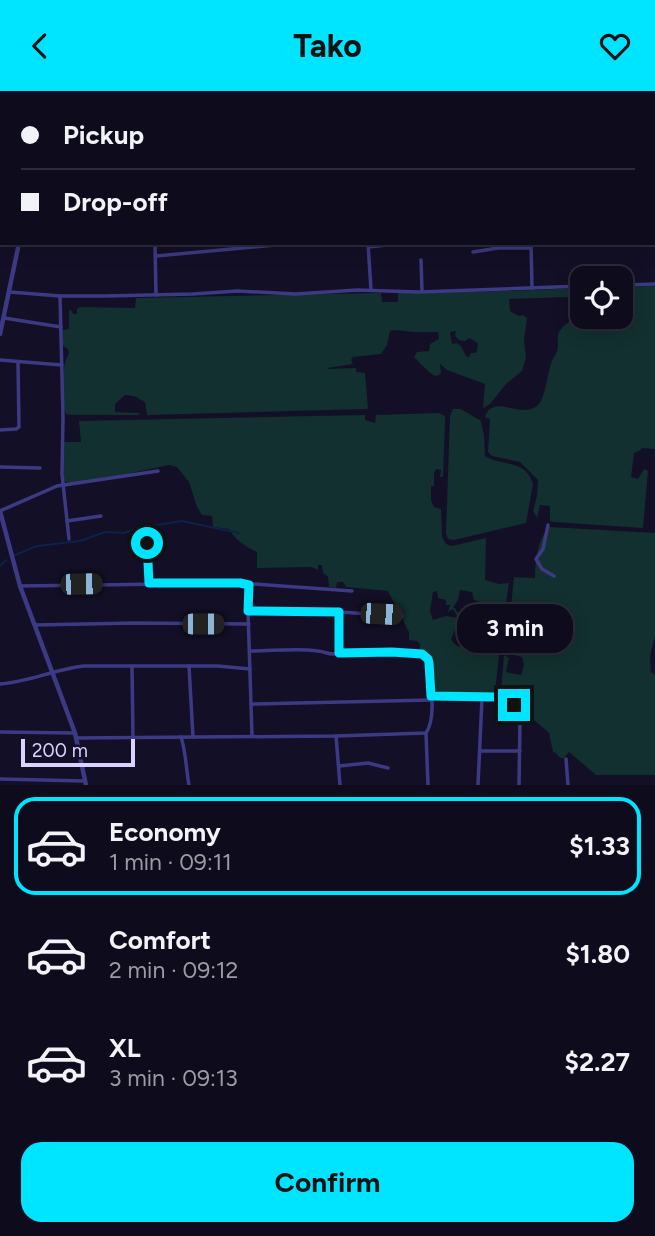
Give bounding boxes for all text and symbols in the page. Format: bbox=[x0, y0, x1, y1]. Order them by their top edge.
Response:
icon: back bbox=[21, 27, 59, 65]
text: Tako bbox=[293, 27, 362, 65]
icon: heart bbox=[596, 27, 634, 65]
text: Pickup bbox=[63, 119, 144, 151]
text: Drop-off bbox=[63, 186, 168, 218]
map controls bbox=[570, 266, 633, 329]
button: locate bbox=[570, 266, 633, 329]
route start bbox=[131, 527, 163, 559]
car bbox=[60, 573, 103, 595]
car bbox=[360, 602, 403, 626]
callout: 3 min bbox=[456, 603, 572, 653]
car bbox=[183, 614, 225, 635]
text: 3 min bbox=[486, 614, 544, 642]
route end bbox=[498, 689, 530, 721]
scale bar bbox=[21, 736, 135, 767]
text: 200 m bbox=[32, 739, 88, 762]
icon: car bbox=[25, 815, 88, 878]
text: Economy bbox=[109, 816, 221, 848]
text: $1.33 bbox=[569, 830, 630, 862]
text: 1 min · 09:11 bbox=[109, 848, 232, 876]
icon: car bbox=[25, 923, 88, 986]
text: Comfort bbox=[109, 924, 211, 956]
text: $1.80 bbox=[565, 938, 630, 970]
text: 2 min · 09:12 bbox=[109, 956, 238, 984]
icon: car bbox=[25, 1031, 88, 1094]
text: XL bbox=[109, 1032, 141, 1064]
text: $2.27 bbox=[565, 1046, 630, 1078]
text: 3 min · 09:13 bbox=[109, 1064, 238, 1092]
button: Confirm bbox=[21, 1142, 634, 1222]

